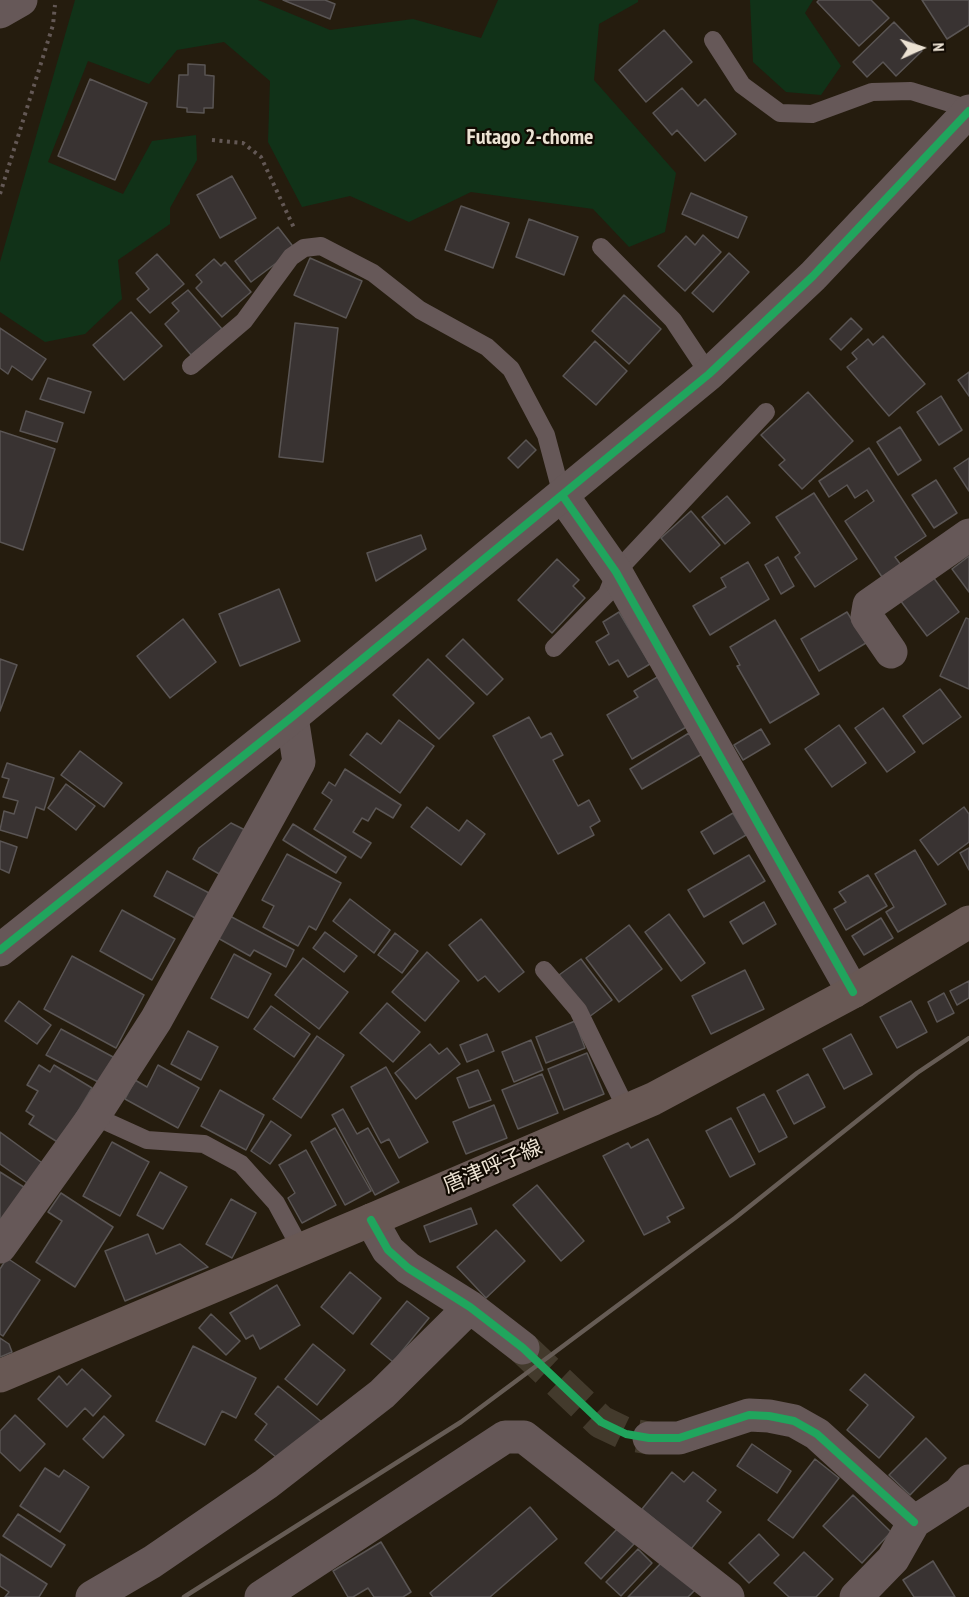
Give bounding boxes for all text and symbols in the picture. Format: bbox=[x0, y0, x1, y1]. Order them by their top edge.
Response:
north arrow bbox=[891, 18, 951, 78]
text: N bbox=[929, 42, 949, 52]
district label: Futago 2-chome bbox=[466, 125, 594, 151]
street label: 唐津呼子線 bbox=[440, 1135, 546, 1199]

